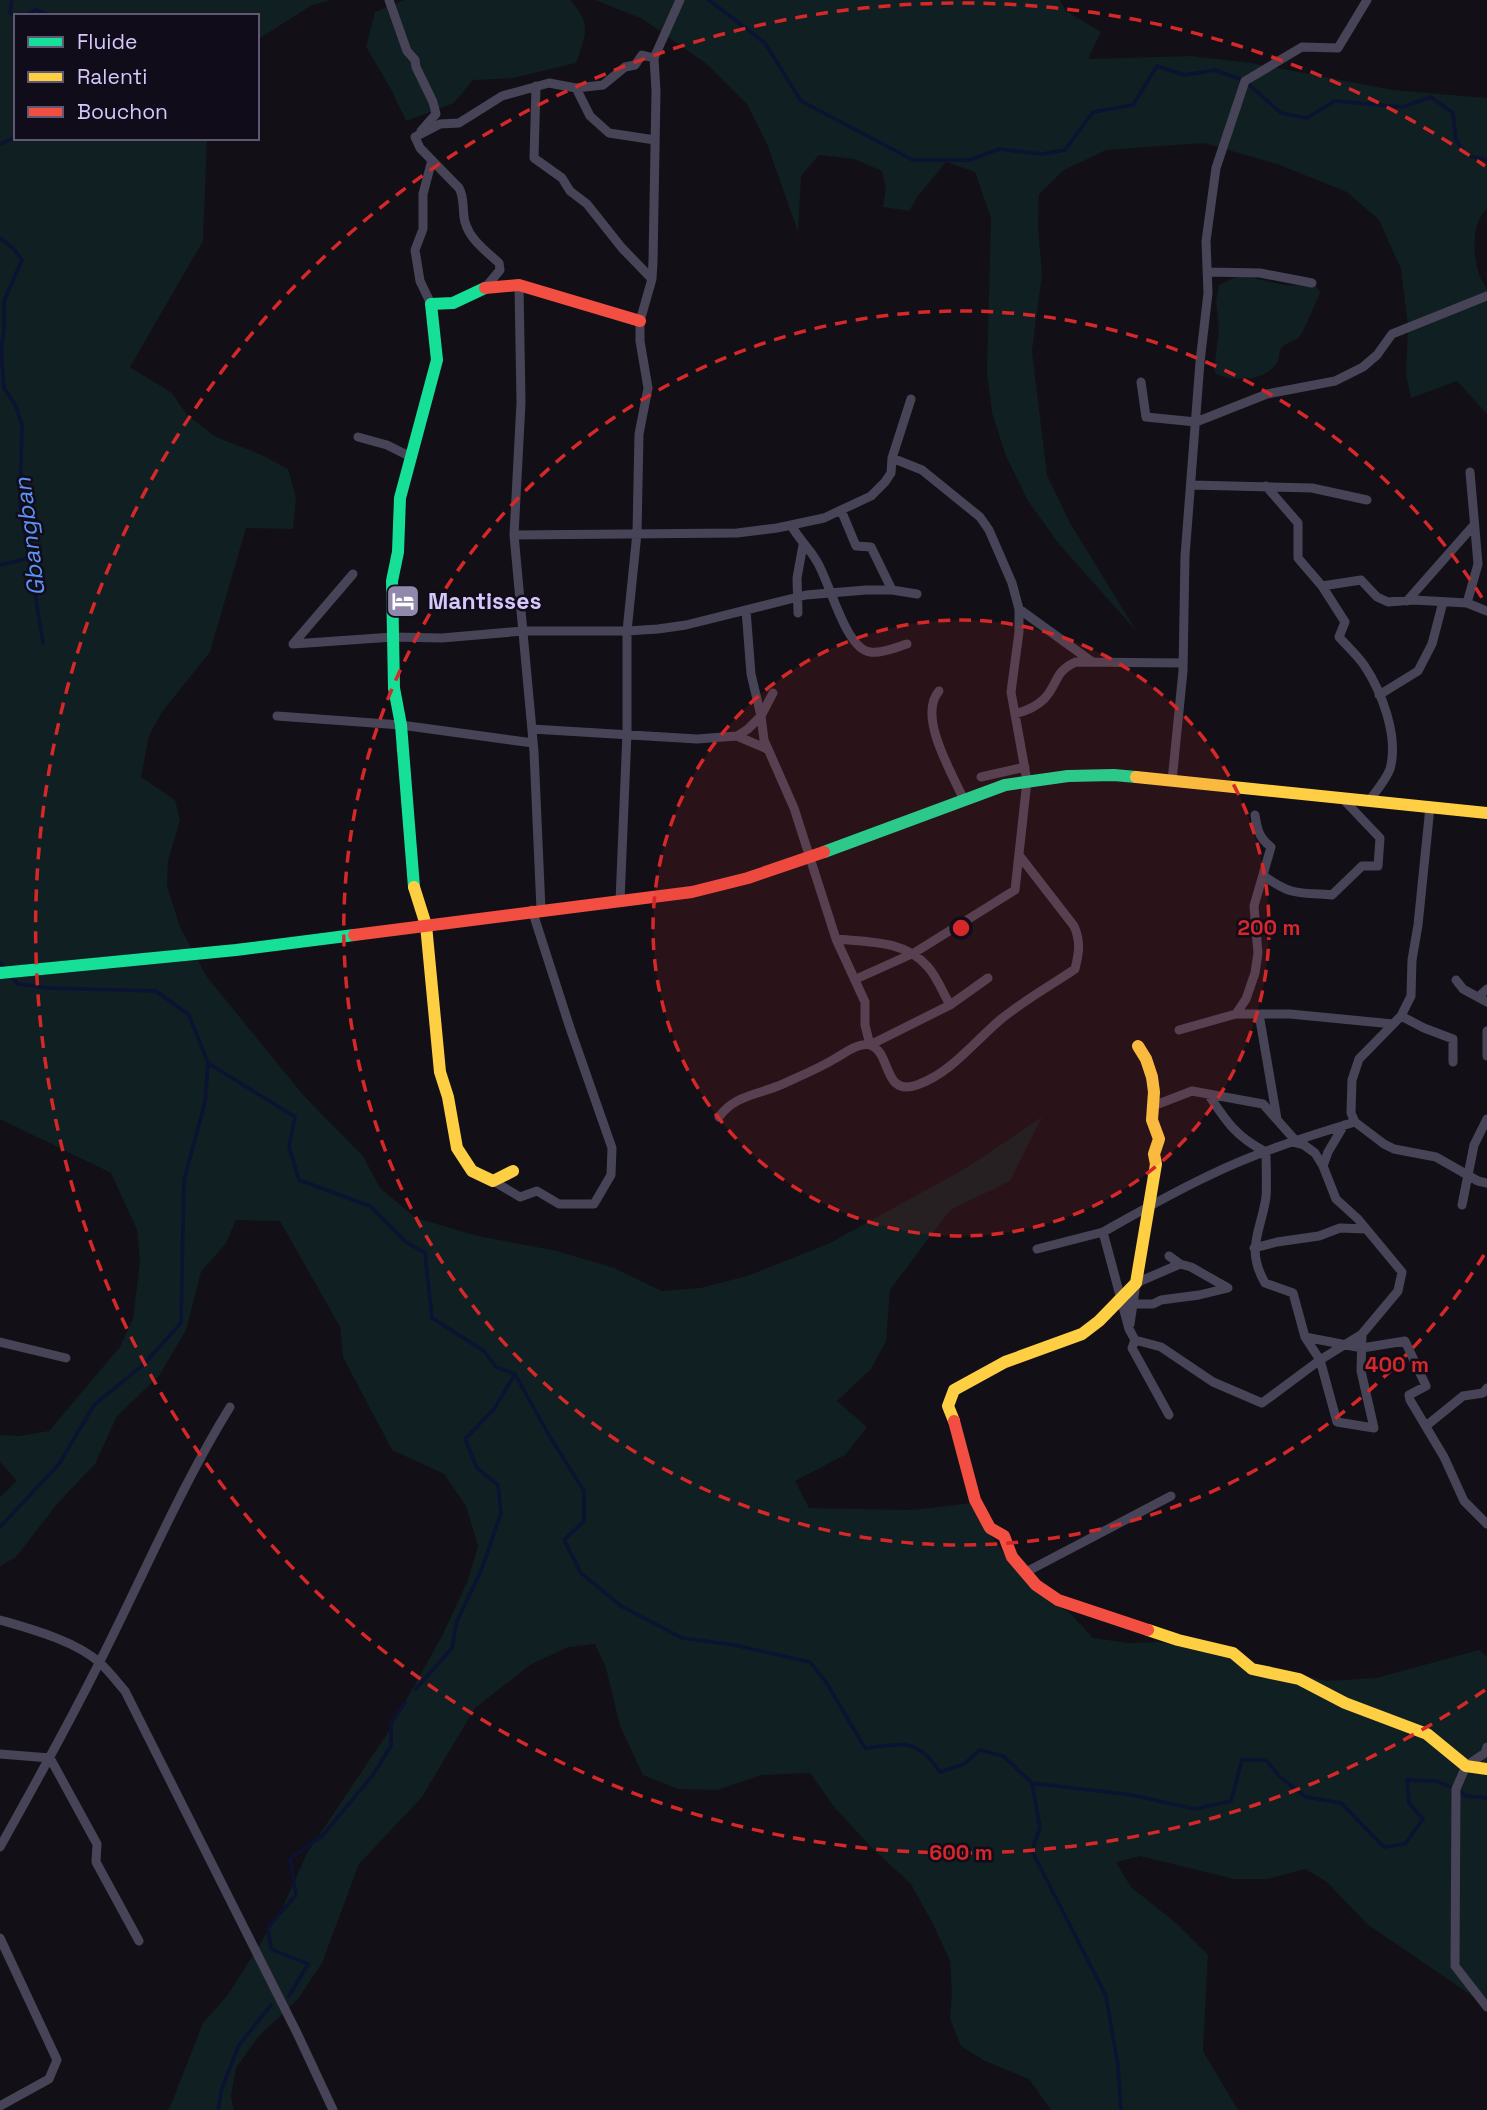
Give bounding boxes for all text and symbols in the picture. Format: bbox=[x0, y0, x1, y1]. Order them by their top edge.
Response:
legend bbox=[14, 14, 259, 140]
text: Fluide bbox=[77, 28, 137, 55]
text: Ralenti bbox=[77, 63, 147, 90]
text: Bouchon bbox=[77, 98, 168, 125]
water label: Gbangban bbox=[6, 475, 52, 598]
hotel icon: Mantisses bbox=[384, 582, 422, 620]
place label: Mantisses bbox=[428, 586, 541, 616]
text: 200 m bbox=[1238, 914, 1300, 941]
centre of rings bbox=[949, 916, 973, 940]
text: 400 m bbox=[1365, 1351, 1429, 1378]
text: 600 m bbox=[929, 1839, 993, 1866]

